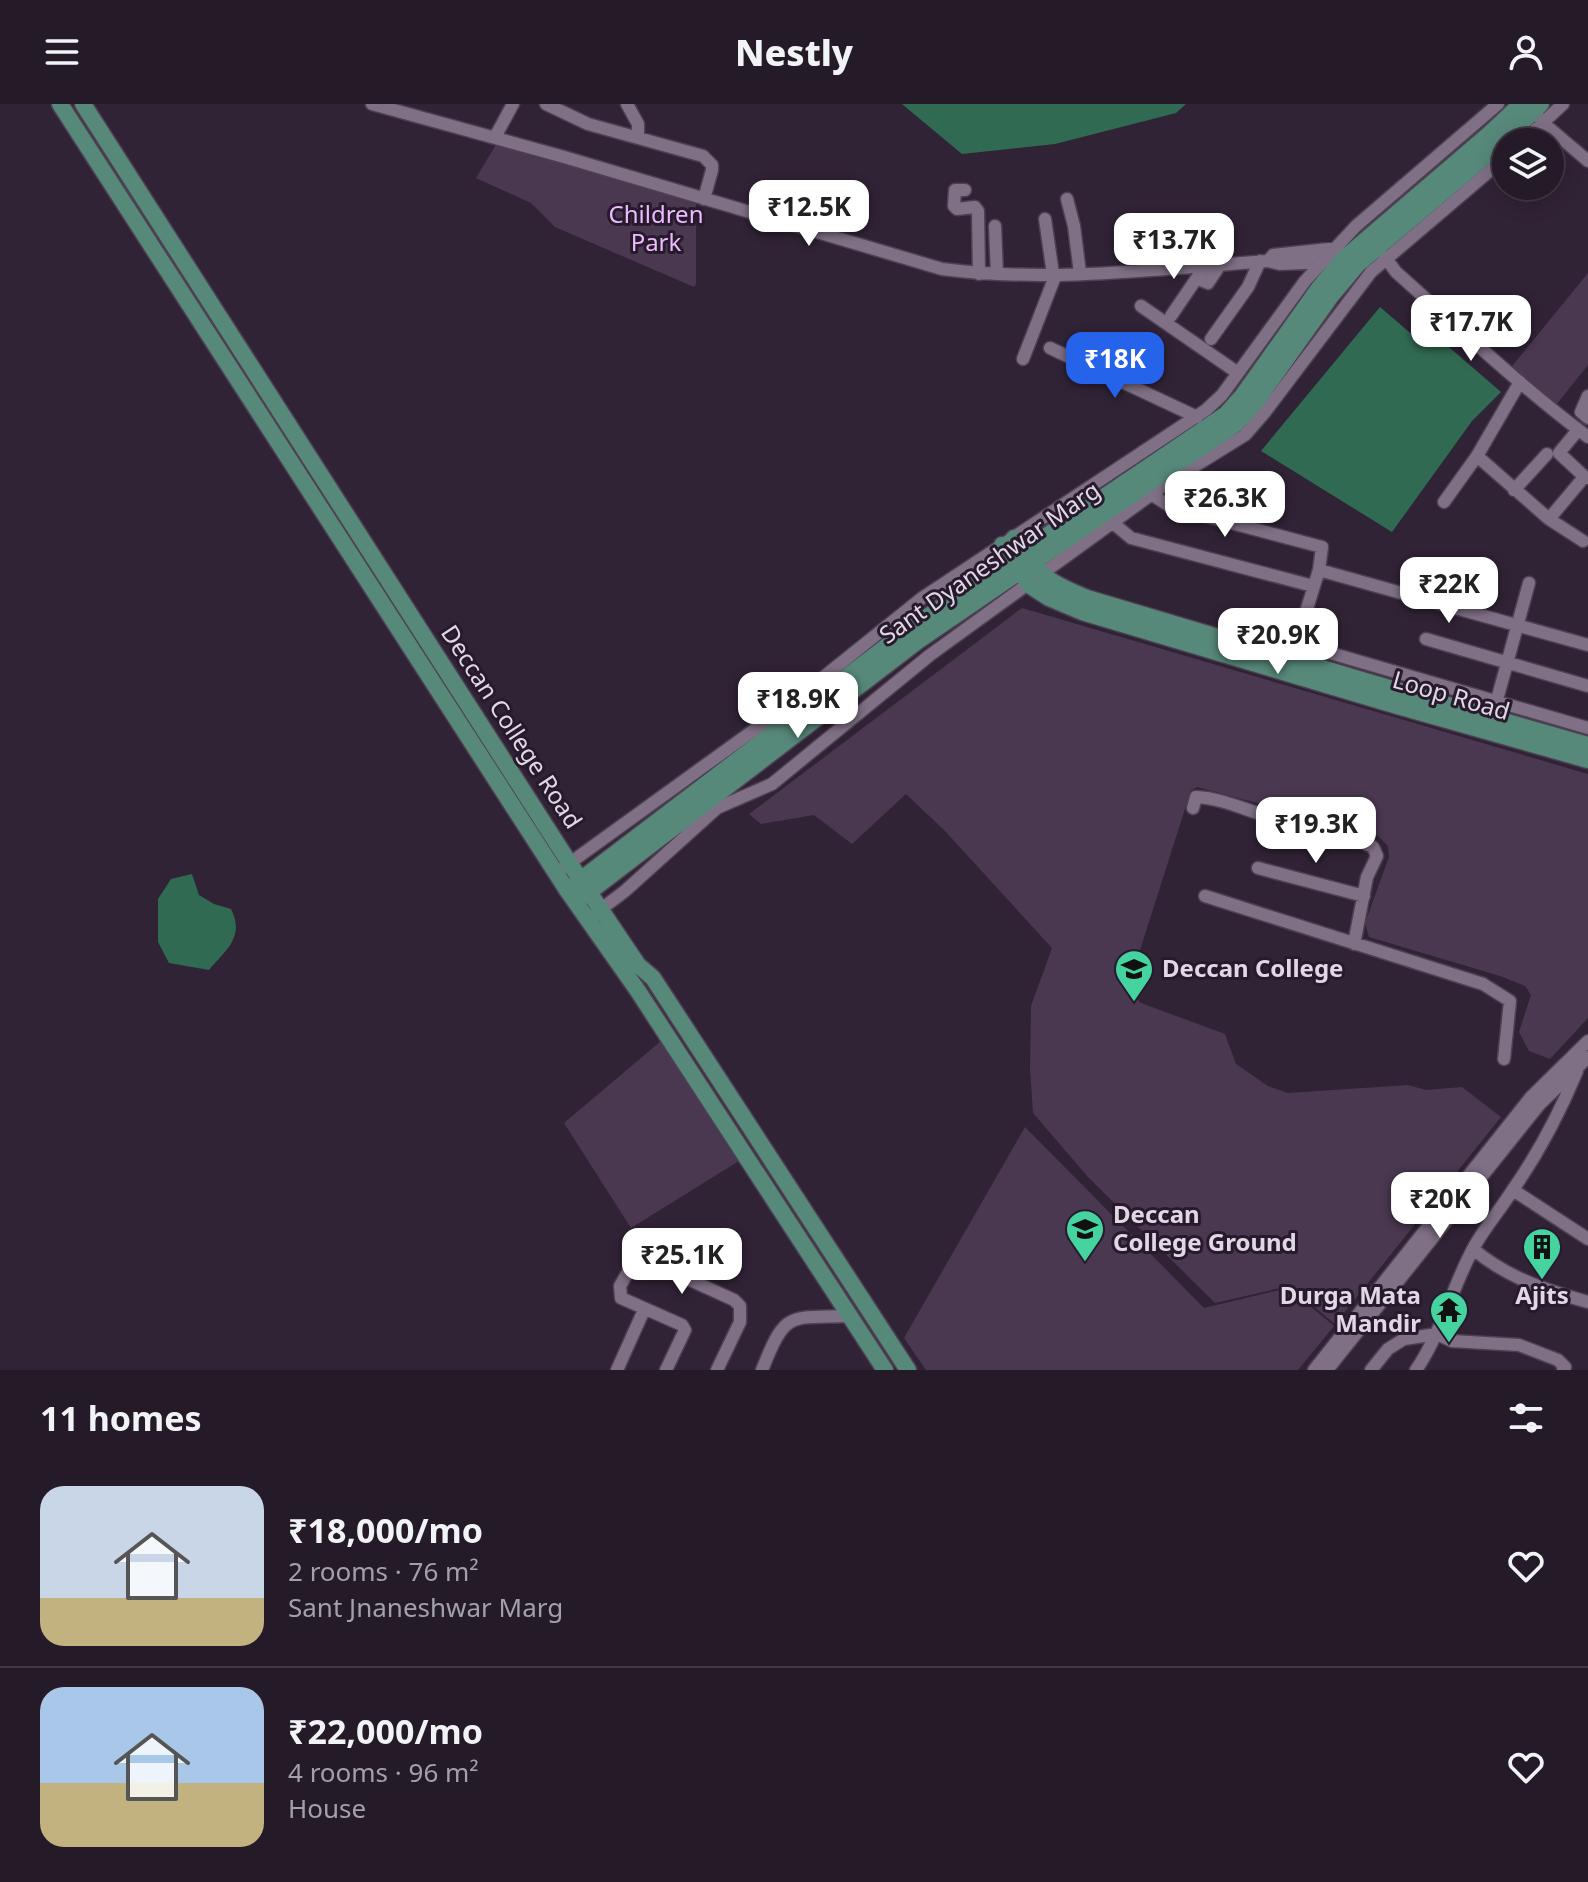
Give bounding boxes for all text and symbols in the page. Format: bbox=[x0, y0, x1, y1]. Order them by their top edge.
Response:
text: Nestly bbox=[735, 28, 853, 77]
icon: menu bbox=[40, 30, 84, 74]
icon: person bbox=[1504, 30, 1548, 74]
map controls bbox=[1492, 128, 1564, 200]
button: layers bbox=[1492, 128, 1564, 200]
pin: ₹12.5K bbox=[744, 180, 874, 248]
text: ₹12.5K bbox=[767, 188, 851, 224]
park label: Children Park bbox=[609, 197, 703, 258]
pin: ₹13.7K bbox=[1109, 213, 1239, 281]
text: ₹13.7K bbox=[1132, 221, 1216, 257]
pin: ₹17.7K bbox=[1406, 295, 1536, 363]
text: ₹17.7K bbox=[1429, 303, 1513, 339]
pin: ₹18K bbox=[1068, 332, 1162, 400]
text: ₹18K bbox=[1084, 340, 1146, 376]
pin: ₹26.3K bbox=[1160, 471, 1290, 539]
street label: Sant Dyaneshwar Marg bbox=[872, 473, 1106, 651]
text: ₹26.3K bbox=[1183, 479, 1267, 515]
pin: ₹22K bbox=[1402, 557, 1496, 625]
text: ₹22K bbox=[1418, 565, 1480, 601]
pin: ₹20.9K bbox=[1213, 608, 1343, 676]
text: ₹20.9K bbox=[1236, 616, 1320, 652]
street label: Deccan College Road bbox=[434, 618, 590, 834]
street label: Loop Road bbox=[1389, 662, 1514, 727]
pin: ₹18.9K bbox=[733, 672, 863, 740]
text: ₹18.9K bbox=[756, 680, 840, 716]
pin: ₹19.3K bbox=[1251, 797, 1381, 865]
text: ₹19.3K bbox=[1274, 805, 1358, 841]
school or university icon: Deccan College bbox=[1113, 948, 1155, 1003]
place label: Deccan College bbox=[1162, 951, 1343, 984]
pin: ₹20K bbox=[1393, 1172, 1487, 1240]
text: ₹20K bbox=[1409, 1180, 1471, 1216]
place label: Deccan College Ground bbox=[1113, 1197, 1297, 1258]
school or university icon: Deccan College Ground bbox=[1064, 1208, 1106, 1263]
building icon: Ajits bbox=[1521, 1226, 1563, 1281]
pin: ₹25.1K bbox=[617, 1228, 747, 1296]
text: ₹25.1K bbox=[640, 1236, 724, 1272]
place label: Durga Mata Mandir bbox=[1280, 1278, 1421, 1339]
place label: Ajits bbox=[1515, 1278, 1569, 1311]
temple icon: Durga Mata Mandir bbox=[1428, 1289, 1470, 1344]
text: 11 homes bbox=[40, 1395, 202, 1441]
icon: filters bbox=[1504, 1396, 1548, 1440]
text: ₹18,000/mo bbox=[288, 1507, 483, 1553]
icon: home bbox=[104, 1518, 200, 1614]
icon: heart bbox=[1504, 1544, 1548, 1588]
text: 2 rooms · 76 m² bbox=[288, 1553, 478, 1589]
text: Sant Jnaneshwar Marg bbox=[288, 1589, 563, 1625]
text: ₹22,000/mo bbox=[288, 1708, 483, 1754]
icon: home bbox=[104, 1719, 200, 1815]
icon: heart bbox=[1504, 1745, 1548, 1789]
text: 4 rooms · 96 m² bbox=[288, 1754, 478, 1790]
text: House bbox=[288, 1790, 366, 1826]

